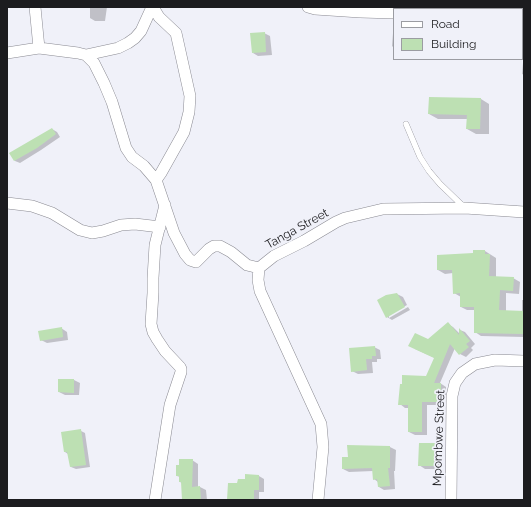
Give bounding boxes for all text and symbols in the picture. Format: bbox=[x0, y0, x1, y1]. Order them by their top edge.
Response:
legend bbox=[393, 8, 523, 60]
text: Road bbox=[431, 17, 460, 31]
text: Building bbox=[431, 37, 477, 51]
street label: Tanga Street bbox=[263, 206, 331, 252]
street label: Mpombwe Street bbox=[430, 390, 448, 486]

